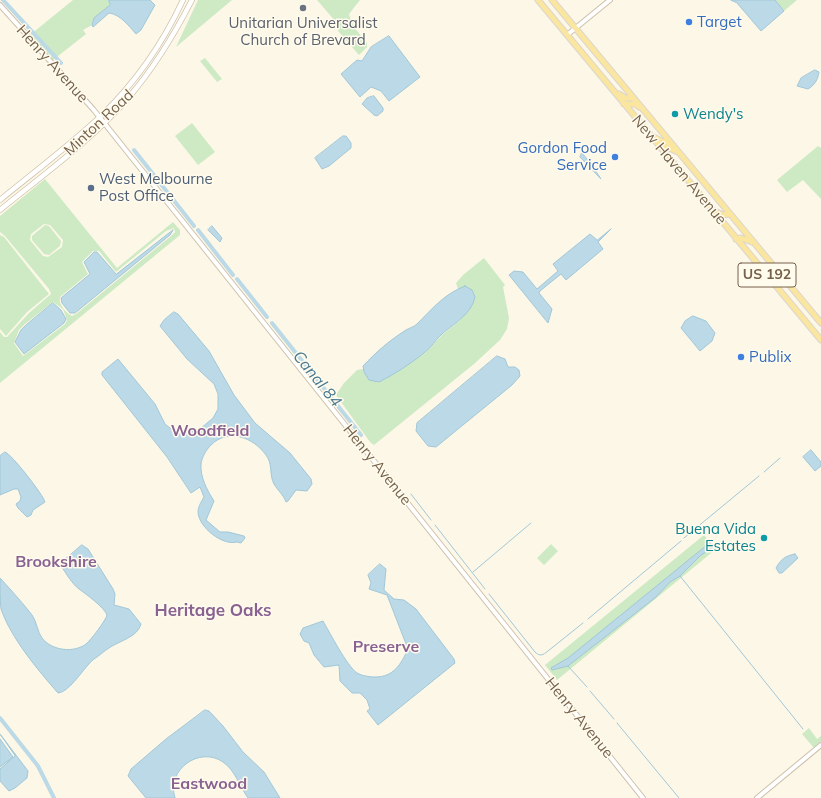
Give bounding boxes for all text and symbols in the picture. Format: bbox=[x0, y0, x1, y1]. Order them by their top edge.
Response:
marker: Unitarian Universalist Church of Brevard bbox=[298, 3, 308, 13]
place label: Target bbox=[697, 13, 742, 31]
place label: Unitarian Universalist Church of Brevard bbox=[228, 14, 378, 49]
marker: Target bbox=[684, 17, 694, 27]
street label: Henry Avenue bbox=[12, 21, 92, 107]
street label: Minton Road bbox=[61, 86, 137, 160]
place label: Wendy's bbox=[683, 105, 743, 123]
marker: Wendy's bbox=[670, 109, 680, 119]
street label: New Haven Avenue bbox=[628, 112, 730, 228]
place label: Gordon Food Service bbox=[518, 139, 607, 174]
marker: Gordon Food Service bbox=[610, 152, 620, 162]
place label: West Melbourne Post Office bbox=[99, 170, 213, 205]
marker: West Melbourne Post Office bbox=[86, 183, 96, 193]
road number: US 192 bbox=[738, 263, 796, 287]
water label: Canal 84 bbox=[289, 347, 345, 411]
place label: Publix bbox=[749, 348, 791, 366]
marker: Publix bbox=[736, 352, 746, 362]
district label: Woodfield bbox=[171, 421, 249, 441]
street label: Henry Avenue bbox=[339, 421, 415, 509]
place label: Buena Vida Estates bbox=[675, 520, 756, 555]
marker: Buena Vida Estates bbox=[759, 533, 769, 543]
district label: Brookshire bbox=[15, 552, 97, 572]
district label: Heritage Oaks bbox=[155, 601, 271, 621]
district label: Preserve bbox=[353, 637, 419, 657]
street label: Henry Avenue bbox=[541, 674, 617, 762]
district label: Eastwood bbox=[171, 774, 247, 794]

